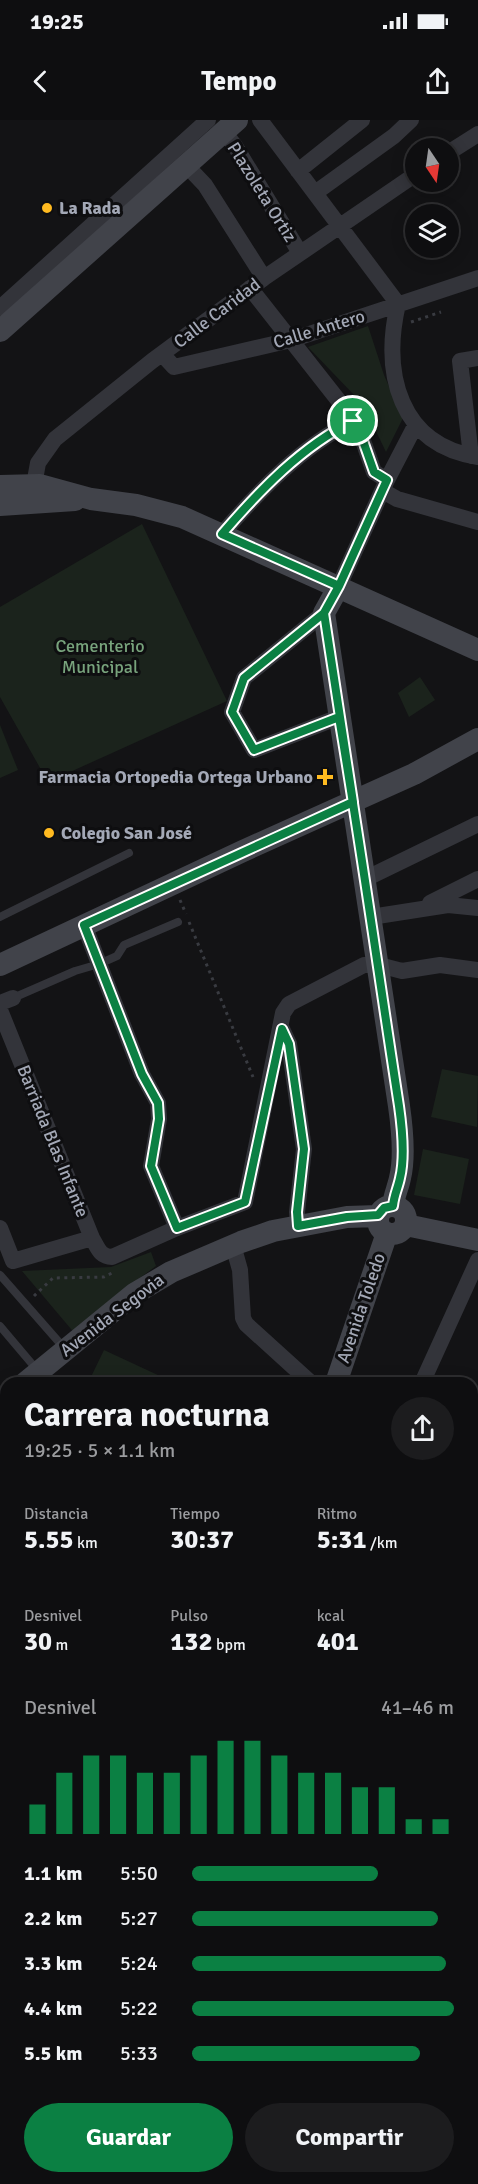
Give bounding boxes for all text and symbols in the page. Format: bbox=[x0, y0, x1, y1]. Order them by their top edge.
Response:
text: 19:25 bbox=[30, 8, 84, 35]
icon: back bbox=[24, 65, 57, 98]
text: Tempo bbox=[201, 65, 277, 98]
icon: share bbox=[421, 65, 454, 98]
street label: Plazoleta Ortiz bbox=[223, 138, 301, 246]
north arrow bbox=[405, 138, 459, 192]
map controls bbox=[405, 138, 459, 258]
place label: La Rada bbox=[59, 197, 121, 219]
marker: La Rada bbox=[40, 201, 54, 215]
button: layers bbox=[405, 204, 459, 258]
street label: Calle Caridad bbox=[169, 273, 265, 353]
street label: Calle Antero bbox=[271, 305, 367, 353]
pin bbox=[327, 395, 378, 446]
icon: arrive bbox=[336, 404, 369, 437]
park label: Cementerio Municipal bbox=[55, 635, 145, 678]
place label: Farmacia Ortopedia Ortega Urbano bbox=[38, 766, 313, 788]
marker: Farmacia Ortopedia Ortega Urbano bbox=[318, 770, 332, 784]
place label: Colegio San José bbox=[61, 822, 192, 844]
marker: Colegio San José bbox=[42, 826, 56, 840]
street label: Barriada Blas Infante bbox=[12, 1062, 94, 1220]
street label: Avenida Toledo bbox=[332, 1250, 390, 1366]
street label: Avenida Segovia bbox=[56, 1269, 168, 1361]
text: Carrera nocturna bbox=[24, 1395, 270, 1436]
button: share bbox=[391, 1397, 454, 1460]
text: 19:25 · 5 × 1.1 km bbox=[24, 1438, 175, 1463]
text: Distancia bbox=[24, 1504, 88, 1524]
text: Tiempo bbox=[170, 1504, 220, 1524]
text: Ritmo bbox=[317, 1504, 357, 1524]
text: 5.55 bbox=[24, 1524, 74, 1556]
text: 30:37 bbox=[170, 1524, 234, 1556]
text: 5:31 bbox=[317, 1524, 366, 1556]
text: km bbox=[74, 1533, 98, 1553]
text: /km bbox=[366, 1533, 398, 1553]
text: Desnivel bbox=[24, 1606, 82, 1626]
text: Pulso bbox=[170, 1606, 208, 1626]
text: kcal bbox=[317, 1606, 345, 1626]
text: 30 bbox=[24, 1626, 52, 1658]
text: 132 bbox=[170, 1626, 212, 1658]
text: 401 bbox=[317, 1626, 359, 1658]
text: m bbox=[52, 1635, 68, 1655]
text: bpm bbox=[212, 1635, 246, 1655]
text: Desnivel bbox=[24, 1695, 97, 1720]
text: 41–46 m bbox=[381, 1695, 454, 1720]
text: 1.1 km bbox=[24, 1861, 82, 1886]
text: 5:50 bbox=[120, 1861, 158, 1886]
text: 2.2 km bbox=[24, 1906, 82, 1931]
text: 5:27 bbox=[120, 1906, 158, 1931]
text: 3.3 km bbox=[24, 1951, 82, 1976]
text: 5:24 bbox=[120, 1951, 158, 1976]
text: 4.4 km bbox=[24, 1996, 82, 2021]
text: 5:22 bbox=[120, 1996, 158, 2021]
text: 5.5 km bbox=[24, 2041, 82, 2066]
text: 5:33 bbox=[120, 2041, 158, 2066]
button: Guardar bbox=[24, 2103, 233, 2172]
button: Compartir bbox=[245, 2103, 454, 2172]

